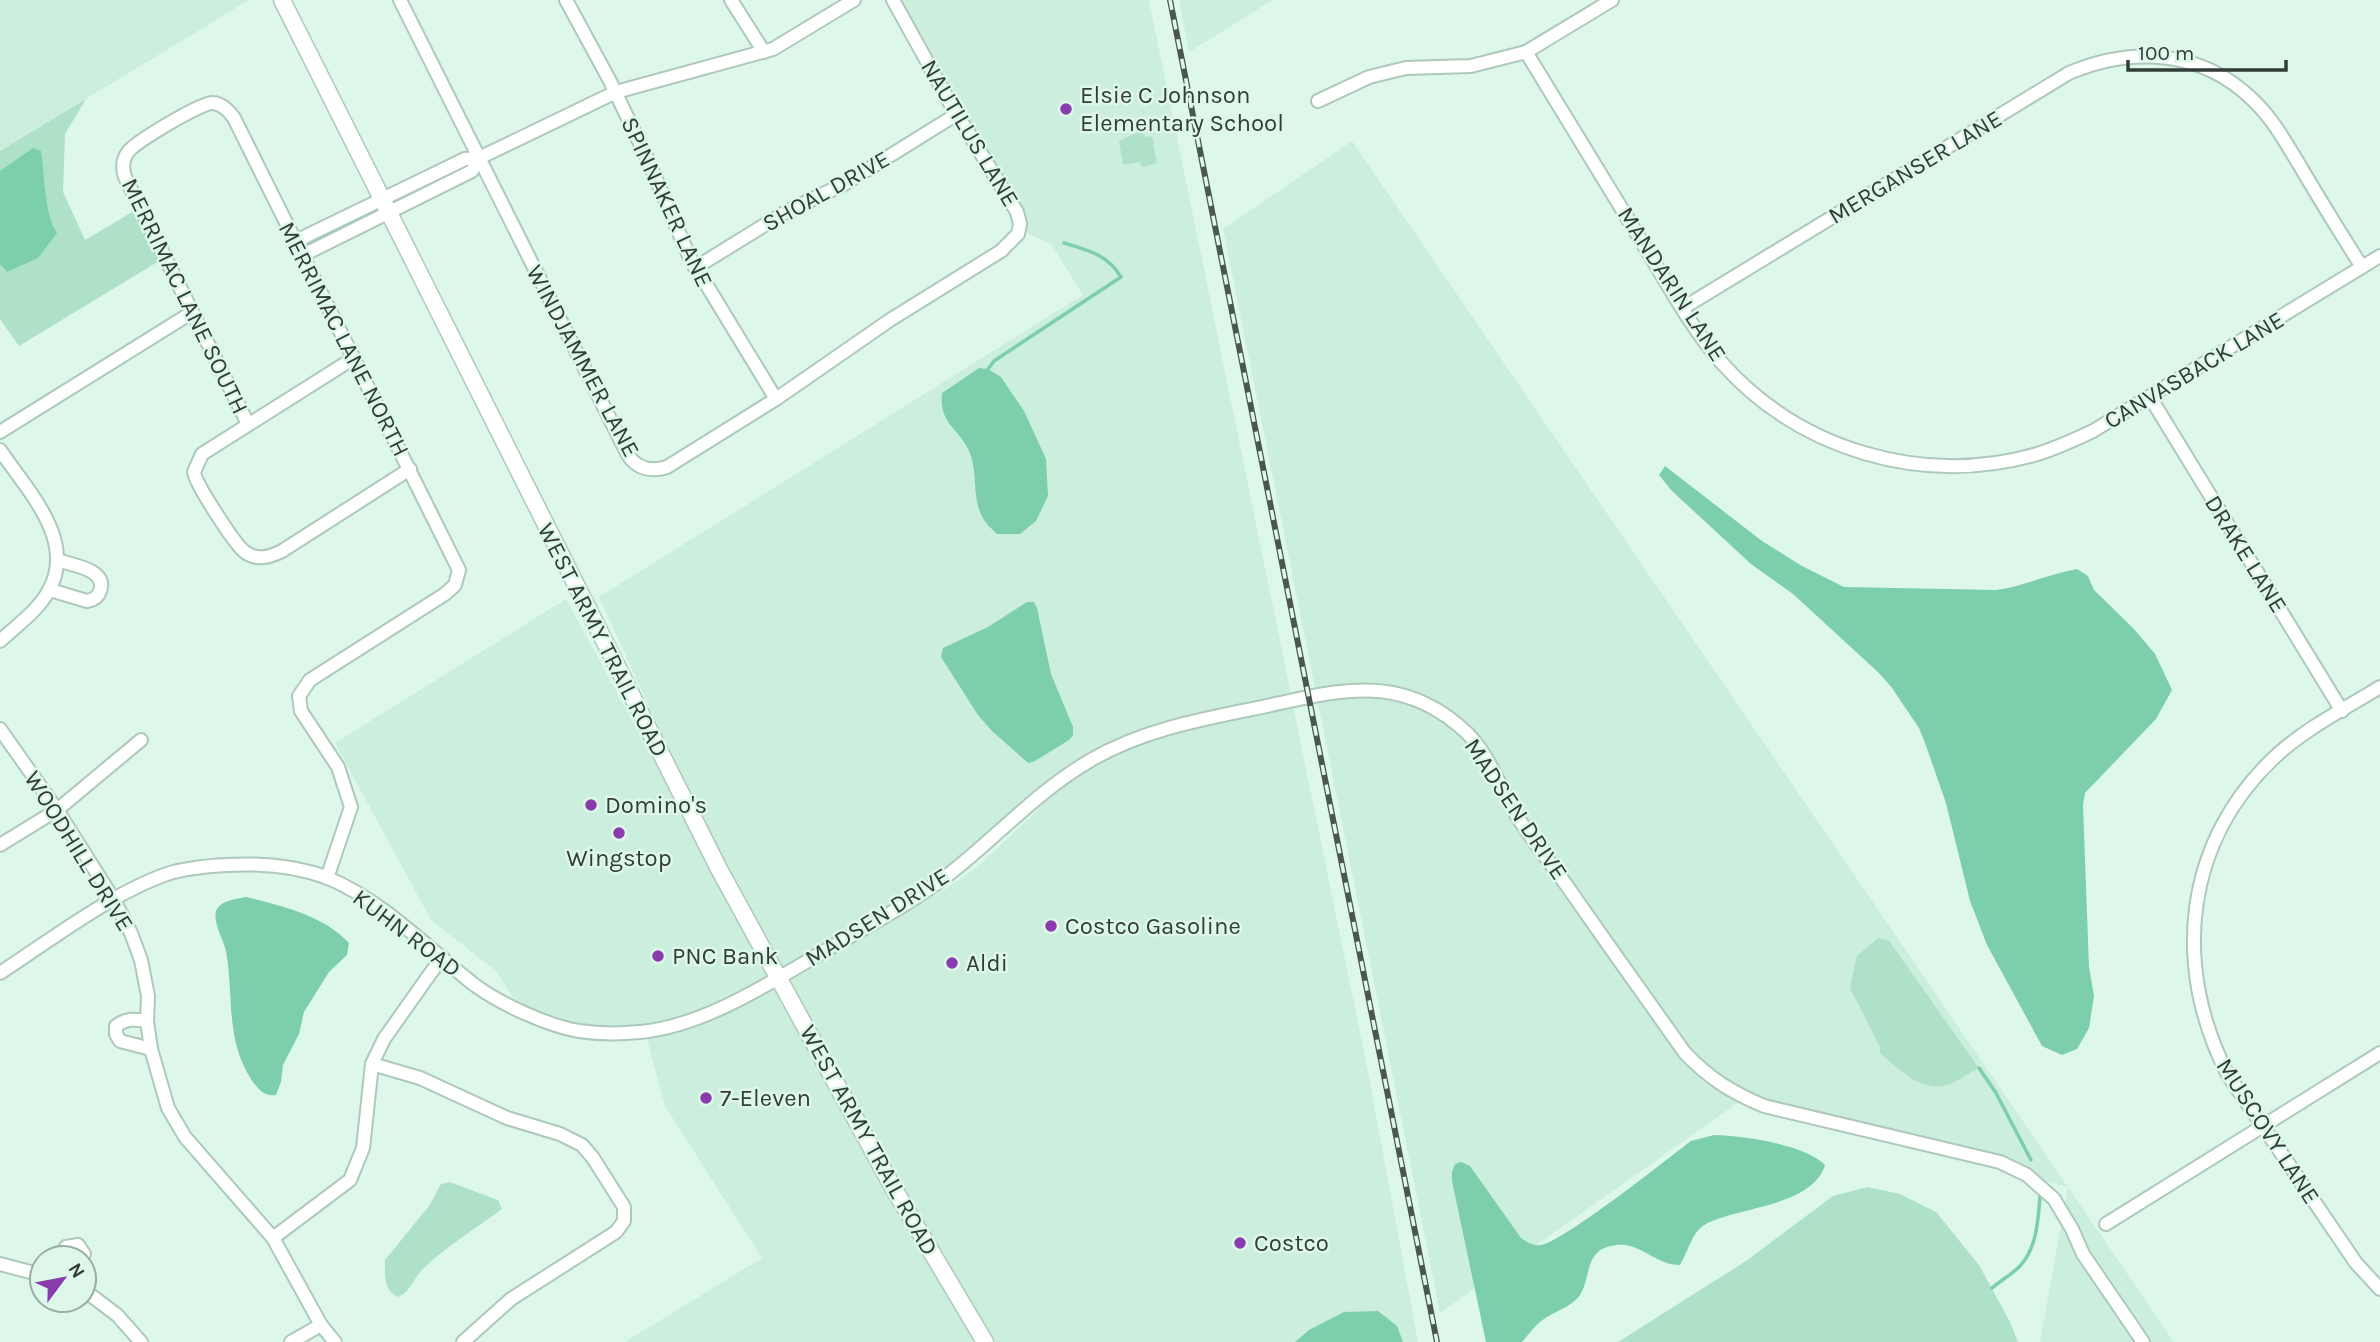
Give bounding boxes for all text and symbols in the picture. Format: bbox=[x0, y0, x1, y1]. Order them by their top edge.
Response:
scale bar bbox=[2128, 28, 2286, 72]
text: 100 m bbox=[2138, 41, 2195, 65]
street label: NAUTILUS LANE bbox=[915, 54, 1025, 212]
place label: Elsie C Johnson Elementary School bbox=[1080, 81, 1284, 137]
marker: Elsie C Johnson Elementary School bbox=[1058, 101, 1074, 117]
street label: MERGANSER LANE bbox=[1823, 104, 2007, 230]
street label: SPINNAKER LANE bbox=[615, 112, 719, 292]
street label: SHOAL DRIVE bbox=[758, 145, 894, 237]
street label: MERRIMAC LANE SOUTH bbox=[116, 174, 254, 418]
street label: MANDARIN LANE bbox=[1612, 201, 1732, 367]
street label: MERRIMAC LANE NORTH bbox=[273, 217, 415, 461]
street label: WINDJAMMER LANE bbox=[521, 260, 645, 462]
street label: CANVASBACK LANE bbox=[2099, 305, 2289, 435]
street label: DRAKE LANE bbox=[2199, 490, 2293, 618]
street label: WEST ARMY TRAIL ROAD bbox=[532, 518, 674, 762]
street label: MADSEN DRIVE bbox=[1458, 733, 1574, 885]
street label: WOODHILL DRIVE bbox=[19, 766, 139, 936]
place label: Domino's bbox=[605, 791, 707, 819]
marker: Domino's bbox=[583, 797, 599, 813]
marker: Wingstop bbox=[611, 825, 627, 841]
place label: Wingstop bbox=[566, 844, 672, 872]
street label: MADSEN DRIVE bbox=[800, 862, 954, 972]
street label: KUHN ROAD bbox=[347, 883, 467, 983]
place label: Costco Gasoline bbox=[1065, 912, 1241, 940]
marker: Costco Gasoline bbox=[1043, 918, 1059, 934]
place label: PNC Bank bbox=[672, 942, 778, 970]
marker: PNC Bank bbox=[650, 948, 666, 964]
place label: Aldi bbox=[966, 949, 1008, 977]
marker: Aldi bbox=[944, 955, 960, 971]
street label: WEST ARMY TRAIL ROAD bbox=[794, 1020, 944, 1260]
street label: MUSCOVY LANE bbox=[2211, 1053, 2325, 1209]
place label: 7-Eleven bbox=[720, 1084, 811, 1112]
marker: 7-Eleven bbox=[698, 1090, 714, 1106]
place label: Costco bbox=[1254, 1229, 1329, 1257]
marker: Costco bbox=[1232, 1235, 1248, 1251]
north arrow bbox=[28, 1244, 98, 1314]
text: N bbox=[64, 1259, 90, 1282]

